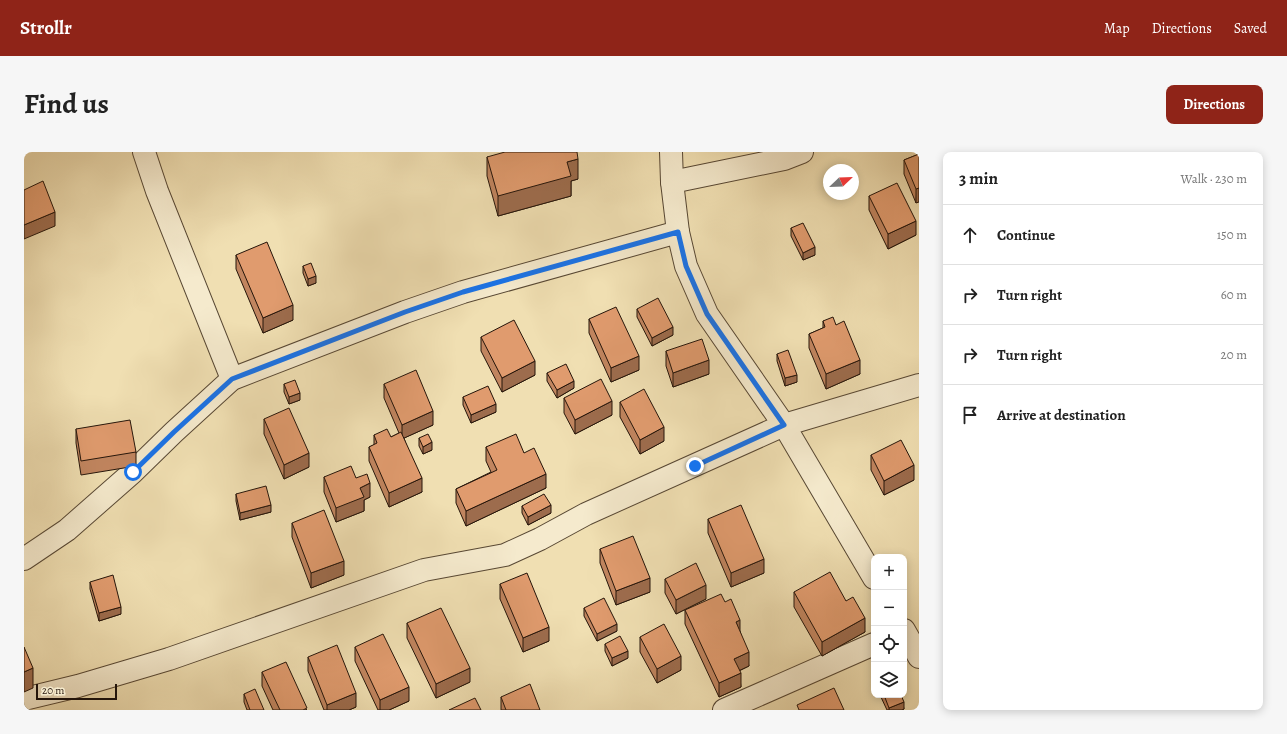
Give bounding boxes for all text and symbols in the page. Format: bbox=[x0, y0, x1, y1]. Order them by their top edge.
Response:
text: Strollr bbox=[20, 15, 72, 41]
text: Map bbox=[1104, 19, 1130, 38]
text: Directions bbox=[1152, 19, 1212, 38]
text: Saved bbox=[1234, 19, 1267, 38]
text: Find us bbox=[24, 85, 109, 123]
button: Directions bbox=[1166, 85, 1263, 124]
north arrow bbox=[823, 164, 859, 200]
text: 3 min bbox=[959, 167, 998, 190]
text: Walk · 230 m bbox=[1181, 170, 1247, 187]
icon: ahead bbox=[959, 224, 981, 246]
text: Continue bbox=[997, 225, 1055, 245]
text: 150 m bbox=[1217, 226, 1247, 243]
icon: right bbox=[959, 284, 981, 306]
text: Turn right bbox=[997, 285, 1062, 305]
text: 60 m bbox=[1221, 286, 1247, 303]
icon: right bbox=[959, 344, 981, 366]
text: Turn right bbox=[997, 345, 1062, 365]
text: 20 m bbox=[1221, 346, 1247, 363]
icon: arrive bbox=[959, 404, 981, 426]
text: Arrive at destination bbox=[997, 405, 1126, 425]
route end bbox=[686, 457, 704, 475]
route start bbox=[124, 463, 142, 481]
map controls bbox=[871, 554, 907, 698]
button: + bbox=[871, 554, 907, 590]
button: − bbox=[871, 590, 907, 626]
button: locate bbox=[871, 626, 907, 662]
button: layers bbox=[871, 662, 907, 698]
scale bar bbox=[36, 682, 117, 701]
text: 20 m bbox=[42, 683, 64, 698]

